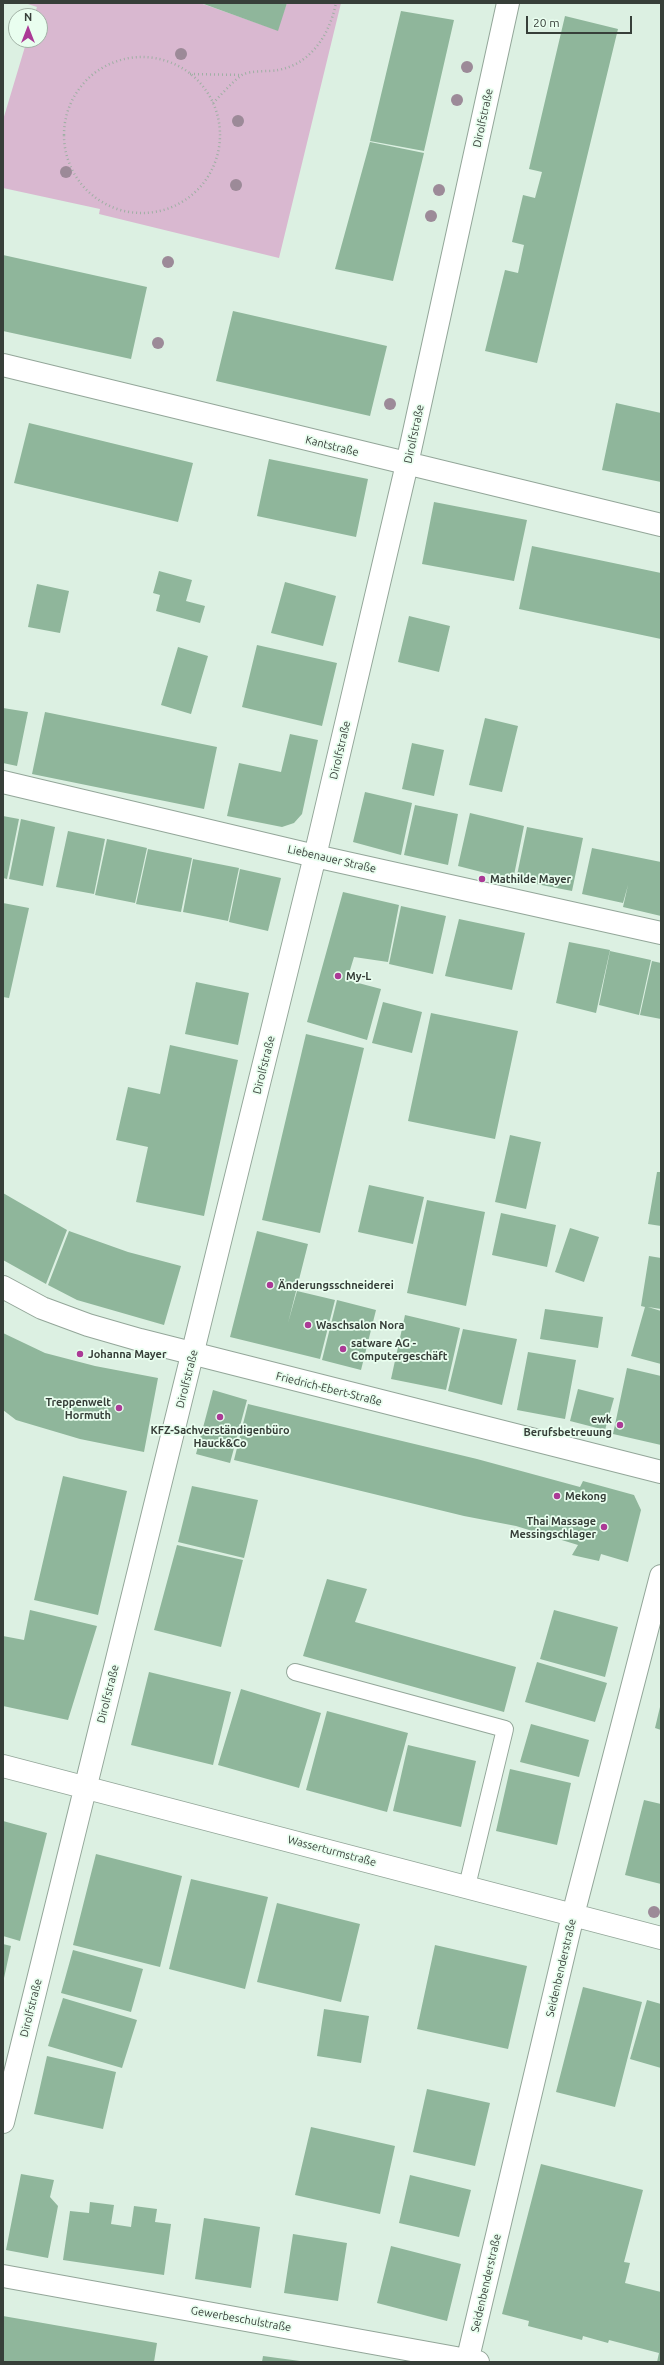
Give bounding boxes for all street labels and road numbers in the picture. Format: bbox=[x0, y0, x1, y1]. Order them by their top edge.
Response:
street label: Dirolfstraße bbox=[470, 87, 496, 149]
street label: Dirolfstraße bbox=[401, 403, 427, 465]
street label: Kantstraße bbox=[304, 433, 360, 459]
street label: Dirolfstraße bbox=[327, 719, 353, 781]
street label: Liebenauer Straße bbox=[286, 842, 378, 876]
street label: Dirolfstraße bbox=[250, 1034, 278, 1096]
street label: Dirolfstraße bbox=[173, 1348, 201, 1410]
street label: Friedrich-Ebert-Straße bbox=[275, 1369, 383, 1409]
street label: Dirolfstraße bbox=[94, 1663, 122, 1725]
street label: Wasserturmstraße bbox=[286, 1833, 378, 1869]
street label: Seidenbenderstraße bbox=[543, 1918, 579, 2018]
street label: Dirolfstraße bbox=[17, 1977, 45, 2039]
street label: Seidenbenderstraße bbox=[468, 2233, 504, 2333]
street label: Gewerbeschulstraße bbox=[190, 2304, 292, 2334]

